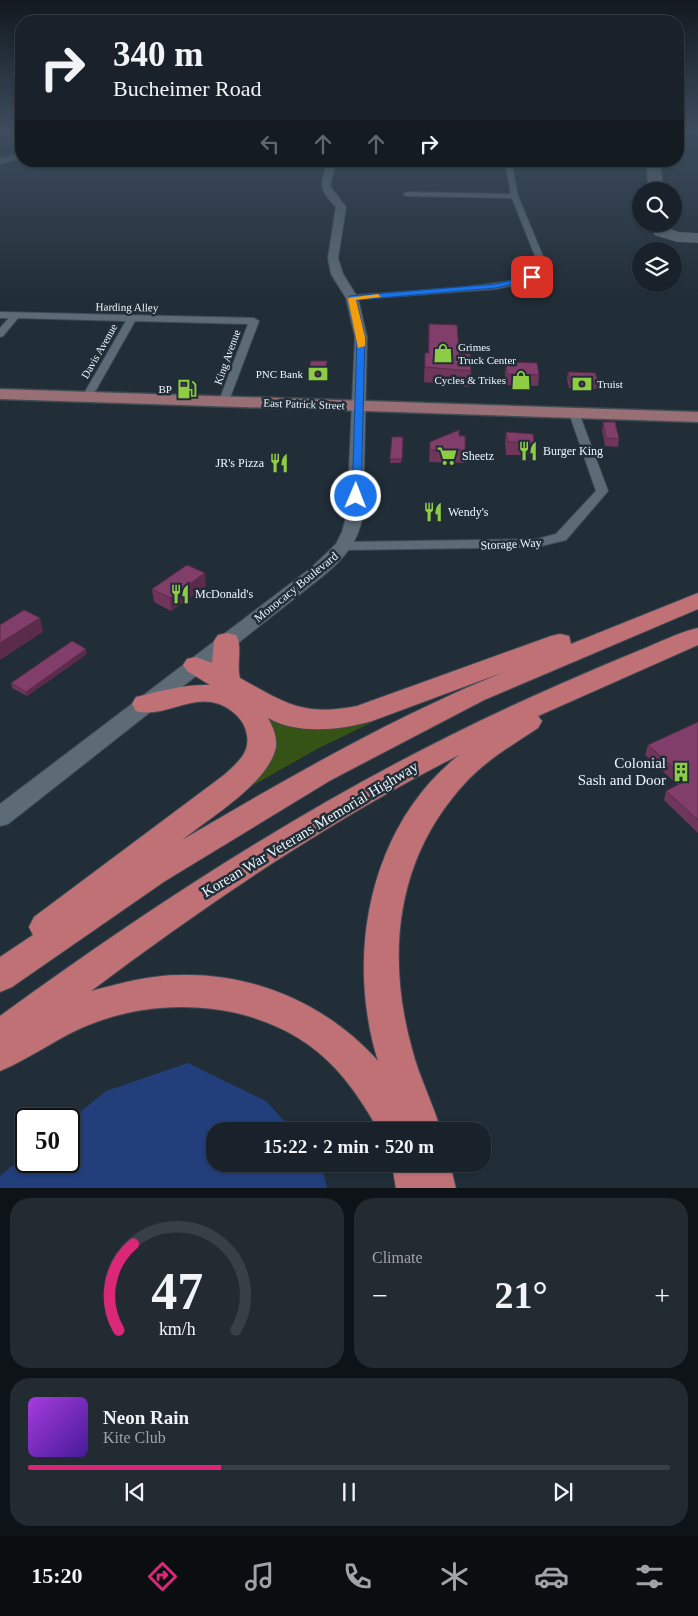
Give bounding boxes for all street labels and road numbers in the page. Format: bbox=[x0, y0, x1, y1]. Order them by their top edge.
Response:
street label: Harding Alley bbox=[96, 300, 159, 314]
street label: Davis Avenue bbox=[79, 321, 120, 381]
street label: King Avenue bbox=[212, 328, 243, 386]
street label: East Patrick Street bbox=[263, 397, 345, 411]
street label: Storage Way bbox=[480, 535, 542, 553]
street label: Monocacy Boulevard bbox=[251, 549, 341, 625]
street label: Korean War Veterans Memorial Highway bbox=[199, 758, 421, 900]

